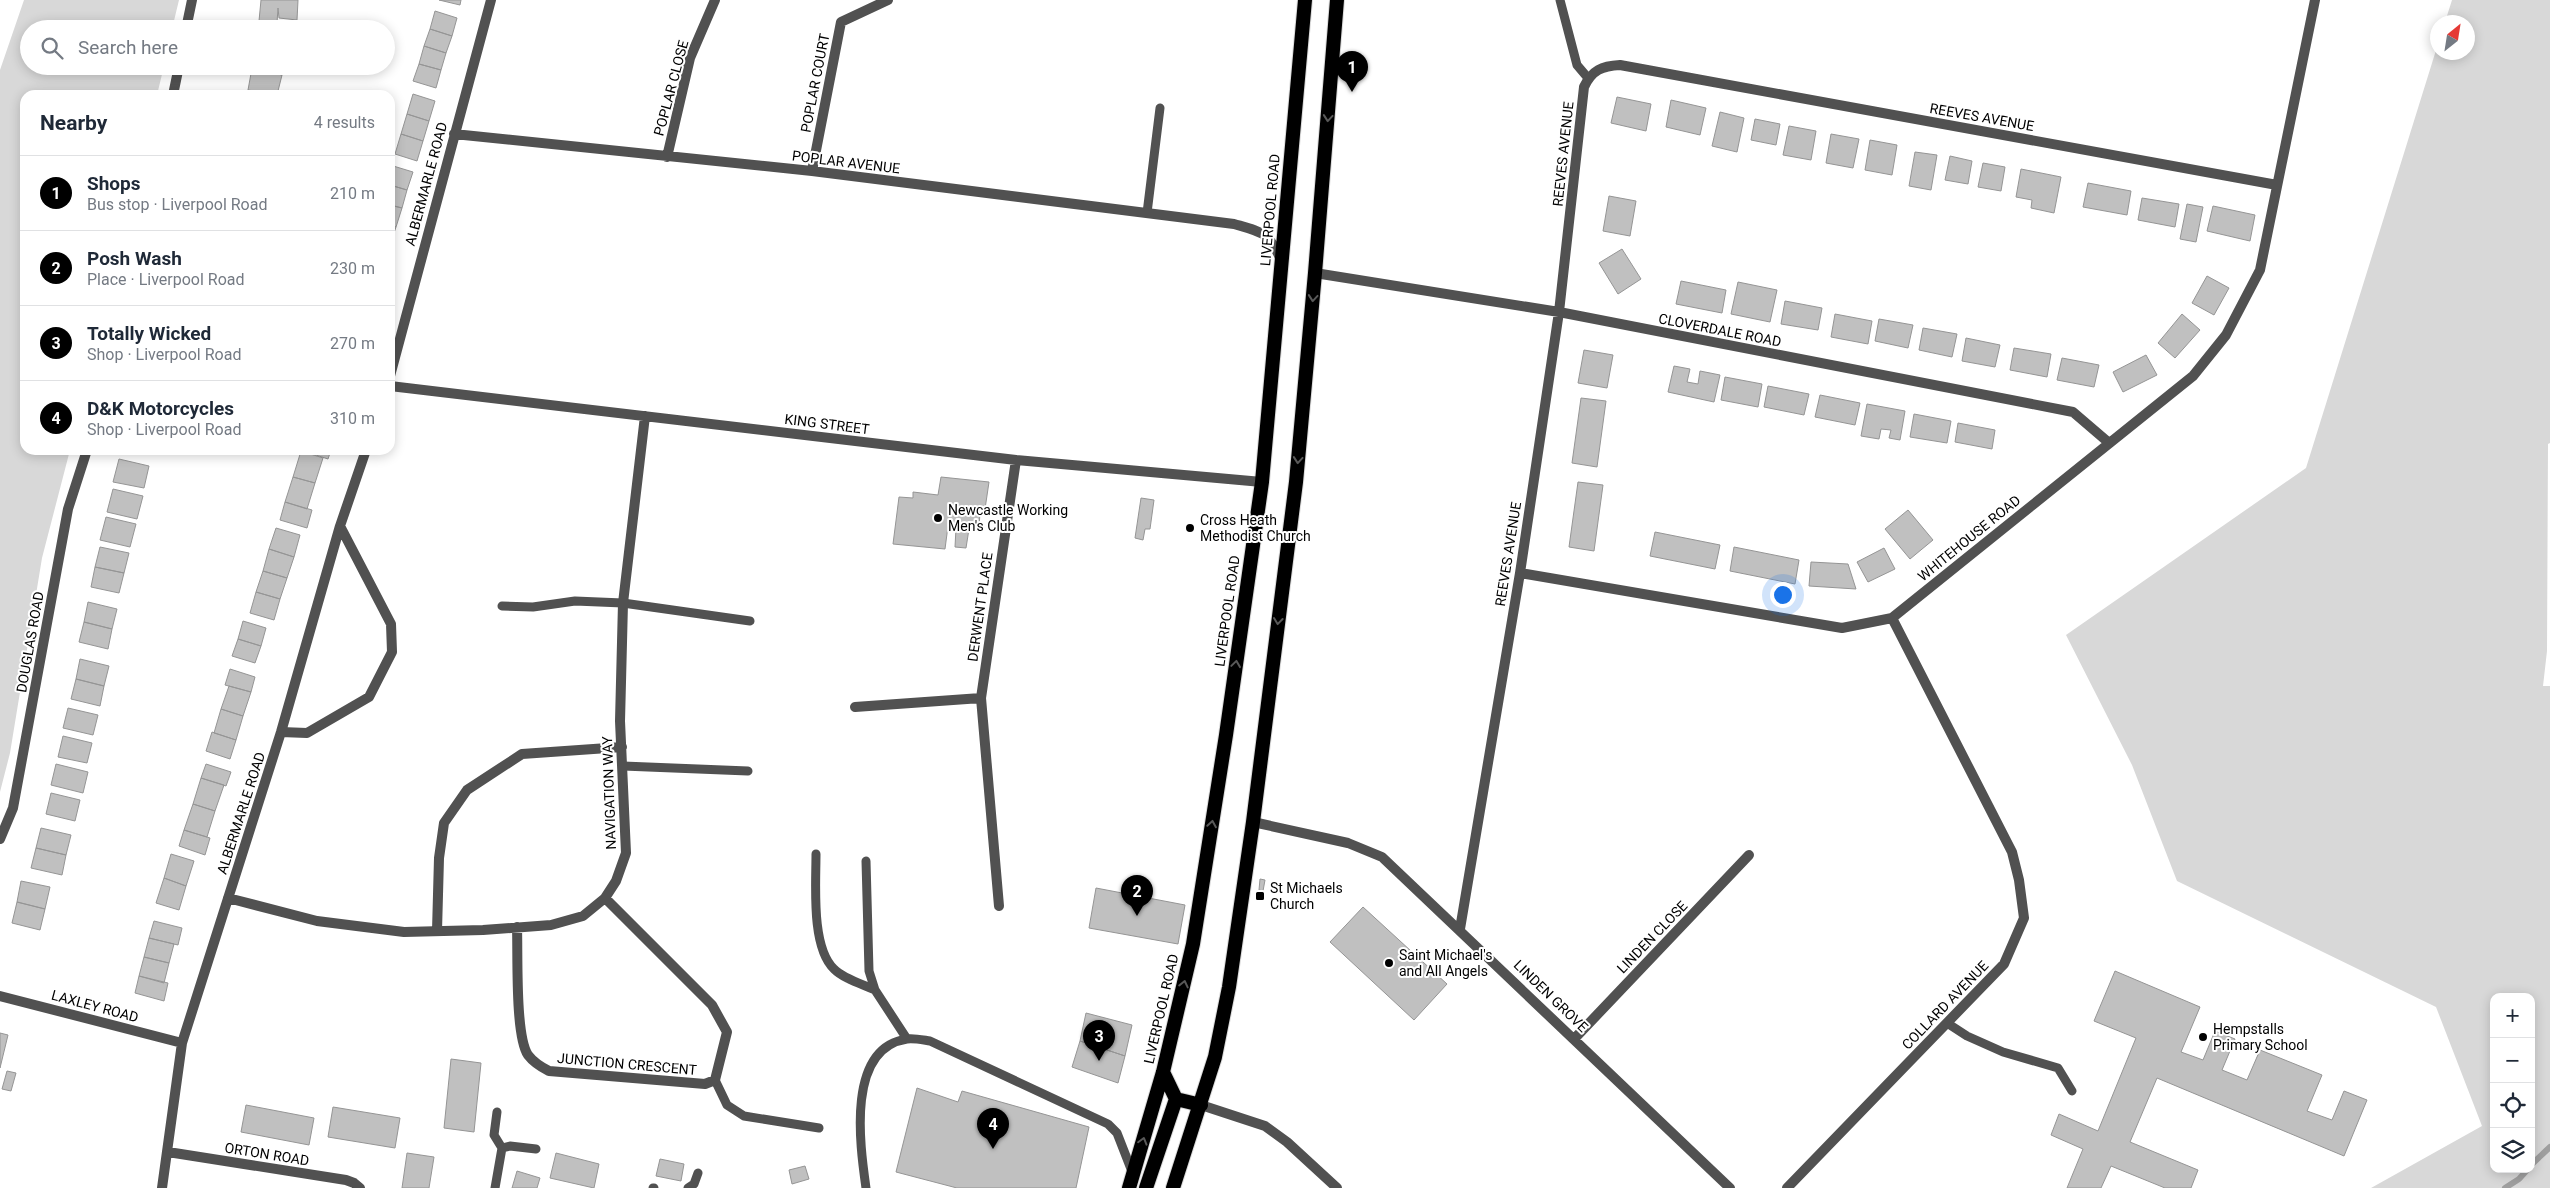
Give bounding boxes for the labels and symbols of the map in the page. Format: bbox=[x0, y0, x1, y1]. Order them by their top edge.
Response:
north arrow bbox=[2430, 15, 2475, 60]
street label: POPLAR COURT bbox=[798, 32, 833, 134]
street label: POPLAR CLOSE bbox=[651, 38, 691, 138]
pin: 1 bbox=[1336, 51, 1368, 92]
street label: REEVES AVENUE bbox=[1929, 100, 2035, 134]
street label: REEVES AVENUE bbox=[1550, 101, 1576, 207]
one-way arrow bbox=[1322, 115, 1333, 123]
street label: ALBERMARLE ROAD bbox=[402, 120, 450, 248]
street label: POPLAR AVENUE bbox=[791, 147, 901, 177]
street label: LIVERPOOL ROAD bbox=[1257, 153, 1283, 267]
one-way arrow bbox=[1308, 294, 1319, 302]
street label: CLOVERDALE ROAD bbox=[1657, 310, 1783, 350]
street label: KING STREET bbox=[784, 411, 871, 437]
one-way arrow bbox=[1292, 456, 1303, 464]
street label: WHITEHOUSE ROAD bbox=[1915, 492, 2023, 584]
street label: REEVES AVENUE bbox=[1492, 501, 1524, 607]
place label: Newcastle Working Men's Club bbox=[948, 502, 1068, 534]
marker: Newcastle Working Men's Club bbox=[932, 512, 944, 524]
place label: Cross Heath Methodist Church bbox=[1200, 512, 1311, 544]
marker: Cross Heath Methodist Church bbox=[1184, 522, 1196, 534]
street label: DERWENT PLACE bbox=[964, 551, 996, 663]
street label: LIVERPOOL ROAD bbox=[1211, 554, 1243, 668]
your location bbox=[1770, 582, 1796, 608]
street label: DOUGLAS ROAD bbox=[13, 590, 47, 694]
one-way arrow bbox=[1273, 617, 1284, 625]
one-way arrow bbox=[1230, 659, 1241, 667]
street label: NAVIGATION WAY bbox=[599, 735, 619, 850]
street label: ALBERMARLE ROAD bbox=[214, 750, 268, 876]
one-way arrow bbox=[1206, 820, 1216, 829]
pin: 2 bbox=[1121, 875, 1153, 916]
place label: St Michaels Church bbox=[1270, 880, 1343, 912]
marker: St Michaels Church bbox=[1254, 890, 1266, 902]
street label: LINDEN CLOSE bbox=[1614, 898, 1690, 976]
place label: Saint Michael's and All Angels bbox=[1399, 947, 1492, 979]
street label: LIVERPOOL ROAD bbox=[1141, 952, 1181, 1066]
marker: Saint Michael's and All Angels bbox=[1383, 957, 1395, 969]
street label: LINDEN GROVE bbox=[1511, 957, 1591, 1035]
street label: COLLARD AVENUE bbox=[1899, 957, 1991, 1053]
one-way arrow bbox=[1178, 980, 1189, 989]
street label: LAXLEY ROAD bbox=[50, 987, 140, 1025]
pin: 3 bbox=[1083, 1020, 1115, 1061]
place label: Hempstalls Primary School bbox=[2213, 1021, 2308, 1053]
marker: Hempstalls Primary School bbox=[2197, 1031, 2209, 1043]
street label: JUNCTION CRESCENT bbox=[556, 1050, 698, 1078]
pin: 4 bbox=[977, 1108, 1009, 1149]
one-way arrow bbox=[1137, 1138, 1147, 1146]
street label: ORTON ROAD bbox=[224, 1139, 310, 1169]

